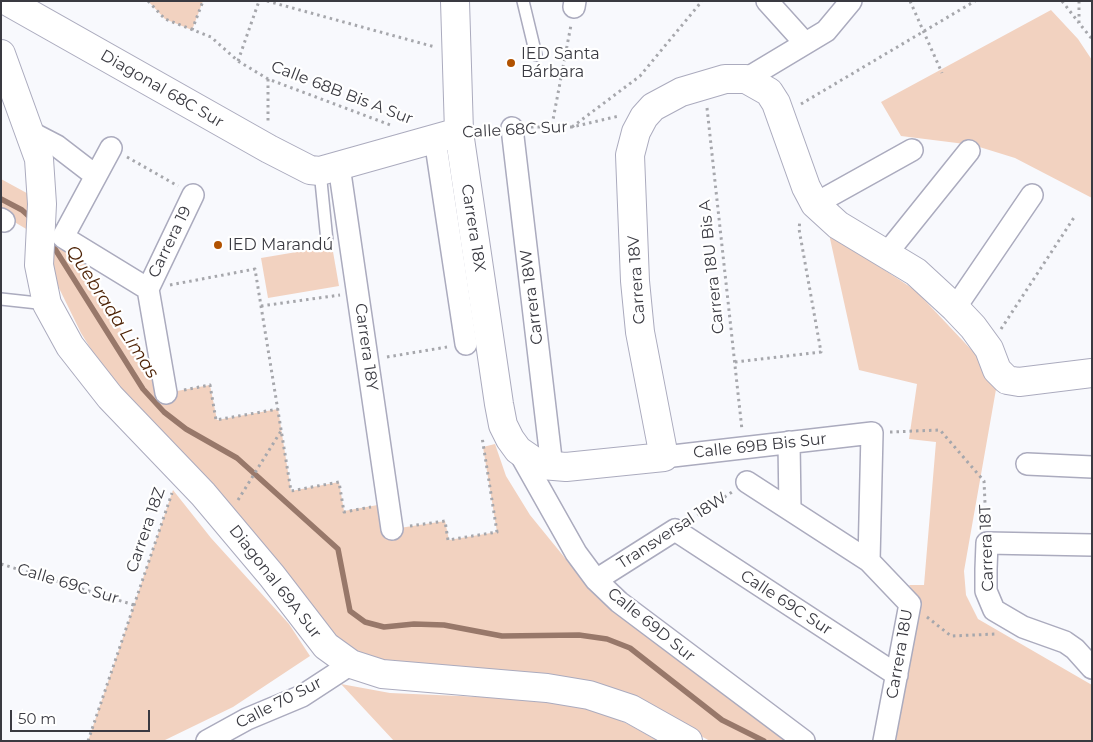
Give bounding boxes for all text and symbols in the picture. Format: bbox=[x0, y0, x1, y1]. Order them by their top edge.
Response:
place label: IED Santa Bárbara bbox=[521, 44, 600, 82]
street label: Diagonal 68C Sur bbox=[97, 46, 227, 132]
street label: Calle 68B Bis A Sur bbox=[268, 57, 416, 129]
marker: IED Santa Bárbara bbox=[505, 57, 517, 69]
street label: Calle 68C Sur bbox=[462, 118, 568, 142]
street label: Carrera 18X bbox=[457, 183, 489, 273]
street label: Carrera 18U Bis A bbox=[695, 199, 729, 335]
street label: Carrera 19 bbox=[144, 203, 196, 281]
place label: IED Marandú bbox=[228, 235, 333, 255]
street label: Carrera 18V bbox=[624, 235, 650, 325]
marker: IED Marandú bbox=[212, 239, 224, 251]
water label: Quebrada Limas bbox=[61, 241, 163, 383]
street label: Carrera 18W bbox=[517, 248, 547, 346]
street label: Carrera 18Y bbox=[350, 302, 382, 392]
street label: Calle 69B Bis Sur bbox=[692, 429, 828, 463]
street label: Carrera 18Z bbox=[123, 485, 169, 575]
street label: Transversal 18W bbox=[614, 489, 730, 573]
street label: Carrera 18T bbox=[976, 504, 998, 592]
street label: Diagonal 69A Sur bbox=[225, 521, 325, 643]
street label: Calle 69C Sur bbox=[15, 559, 121, 609]
street label: Calle 69C Sur bbox=[737, 566, 835, 640]
street label: Calle 69D Sur bbox=[603, 584, 699, 666]
street label: Carrera 18U bbox=[883, 608, 917, 700]
street label: Calle 70 Sur bbox=[233, 673, 325, 733]
scale bar bbox=[12, 700, 152, 732]
text: 50 m bbox=[18, 709, 56, 728]

